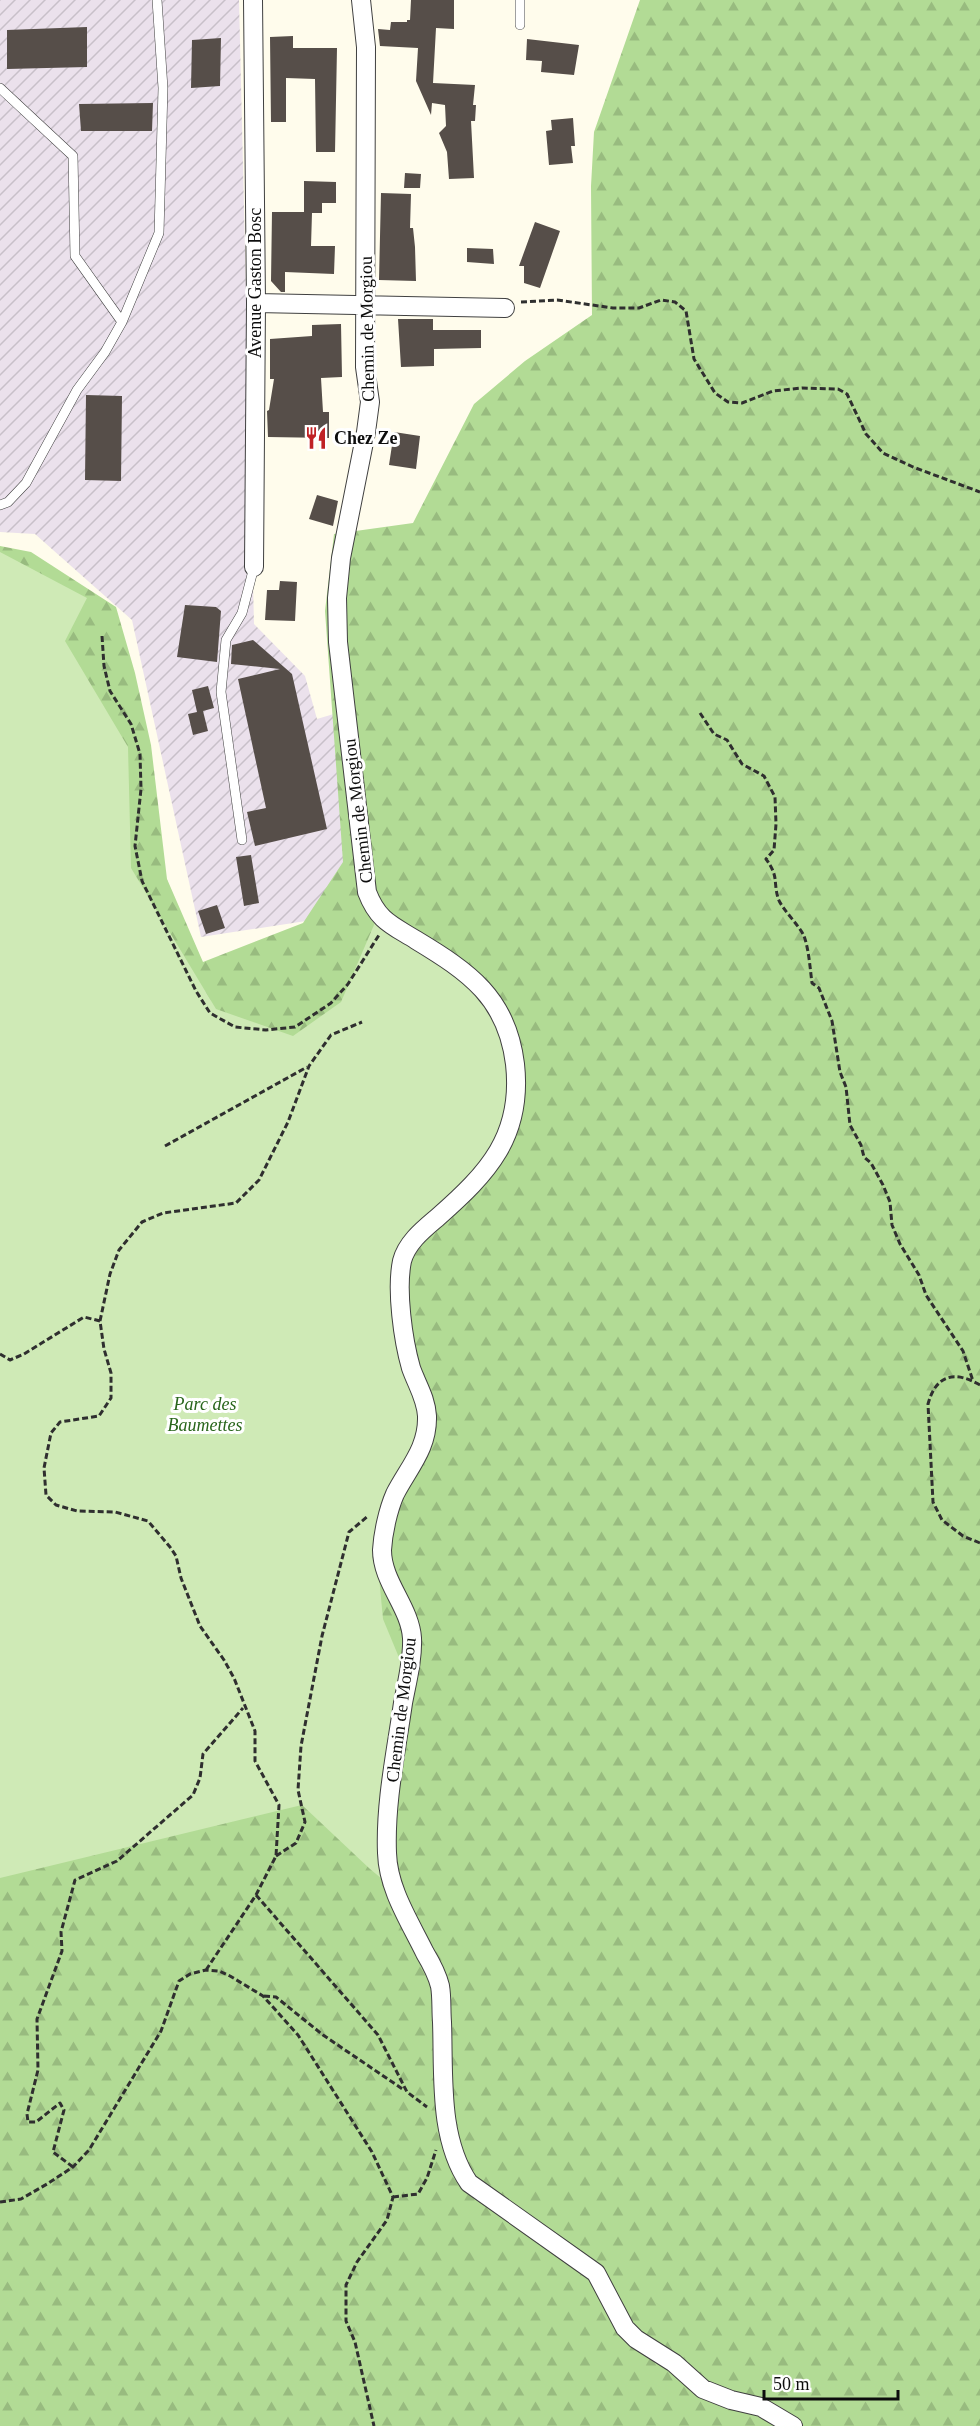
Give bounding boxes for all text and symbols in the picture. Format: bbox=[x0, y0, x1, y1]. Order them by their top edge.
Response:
street label: Avenue Gaston Bosc bbox=[245, 208, 265, 358]
street label: Chemin de Morgiou bbox=[356, 256, 378, 402]
restaurant icon: Chez Ze bbox=[303, 425, 329, 451]
place label: Chez Ze bbox=[334, 428, 397, 448]
street label: Chemin de Morgiou bbox=[339, 737, 377, 885]
park label: Parc des Baumettes bbox=[168, 1394, 242, 1435]
street label: Chemin de Morgiou bbox=[382, 1636, 420, 1784]
scale bar bbox=[764, 2363, 898, 2401]
text: 50 m bbox=[773, 2374, 810, 2394]

